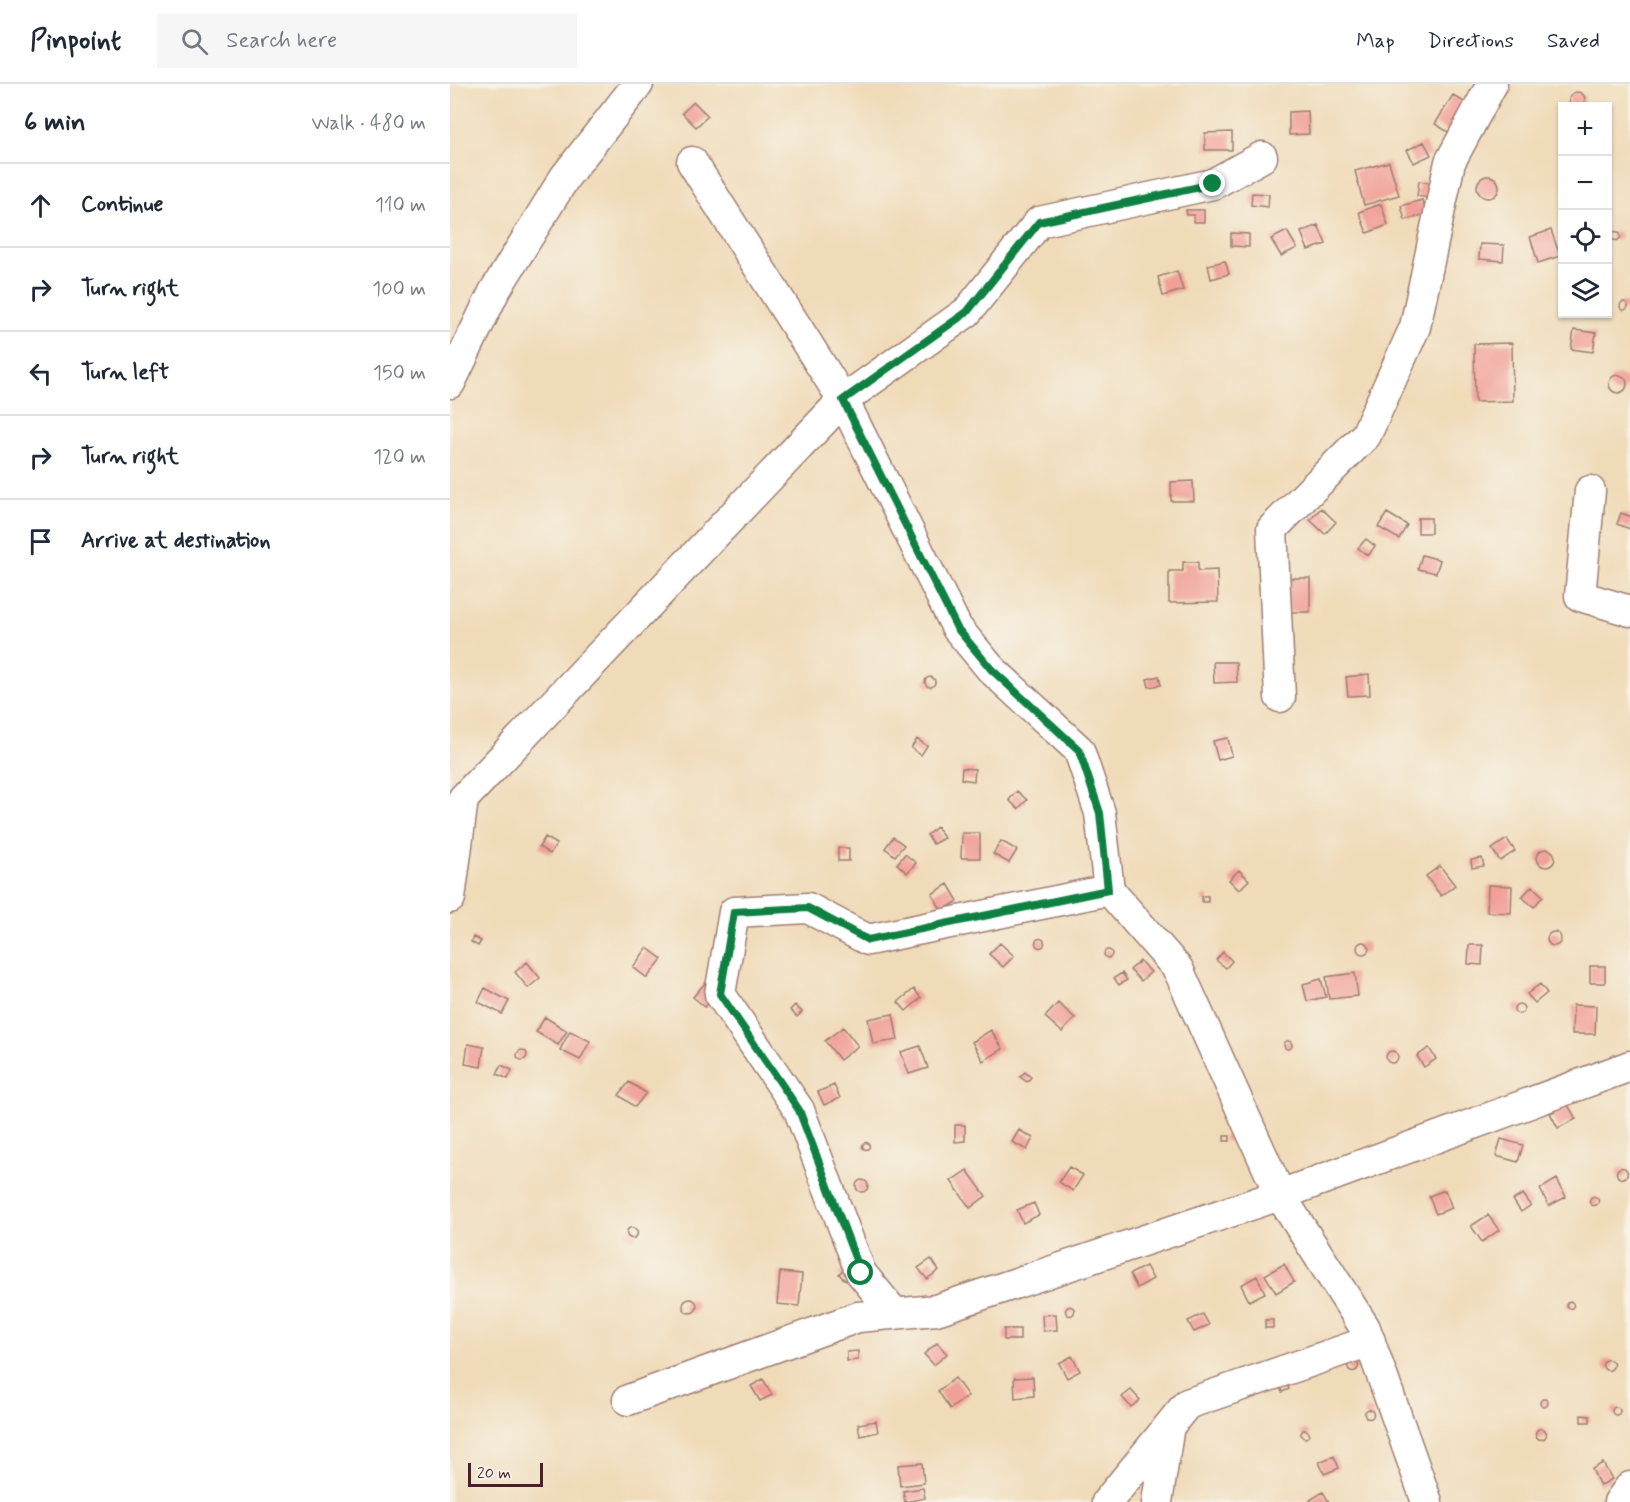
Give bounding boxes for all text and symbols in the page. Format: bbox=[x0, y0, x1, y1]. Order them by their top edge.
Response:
search box bbox=[157, 14, 577, 68]
text: Pinpoint bbox=[30, 23, 121, 60]
icon: search bbox=[178, 25, 211, 58]
text: Search here bbox=[226, 27, 337, 55]
text: Map bbox=[1356, 27, 1395, 55]
text: Directions bbox=[1428, 27, 1514, 55]
text: Saved bbox=[1547, 27, 1600, 55]
map controls bbox=[1558, 102, 1612, 318]
button: + bbox=[1558, 102, 1612, 156]
text: 6 min bbox=[24, 106, 86, 140]
text: Walk · 480 m bbox=[311, 110, 426, 137]
button: − bbox=[1558, 156, 1612, 210]
route end bbox=[1199, 170, 1225, 196]
icon: ahead bbox=[24, 189, 57, 222]
text: Continue bbox=[81, 191, 163, 219]
text: 110 m bbox=[375, 192, 426, 219]
button: locate bbox=[1558, 210, 1612, 264]
button: layers bbox=[1558, 264, 1612, 318]
icon: right bbox=[24, 273, 57, 306]
text: Turn right bbox=[81, 275, 179, 303]
text: 100 m bbox=[372, 276, 426, 303]
icon: left bbox=[24, 357, 57, 390]
text: Turn left bbox=[81, 359, 169, 387]
text: 150 m bbox=[373, 360, 426, 387]
icon: right bbox=[24, 441, 57, 474]
text: Turn right bbox=[81, 443, 179, 471]
text: 120 m bbox=[373, 444, 426, 471]
icon: arrive bbox=[24, 525, 57, 558]
text: Arrive at destination bbox=[81, 527, 271, 555]
route start bbox=[847, 1259, 873, 1285]
scale bar bbox=[468, 1460, 543, 1488]
text: 20 m bbox=[477, 1463, 511, 1484]

